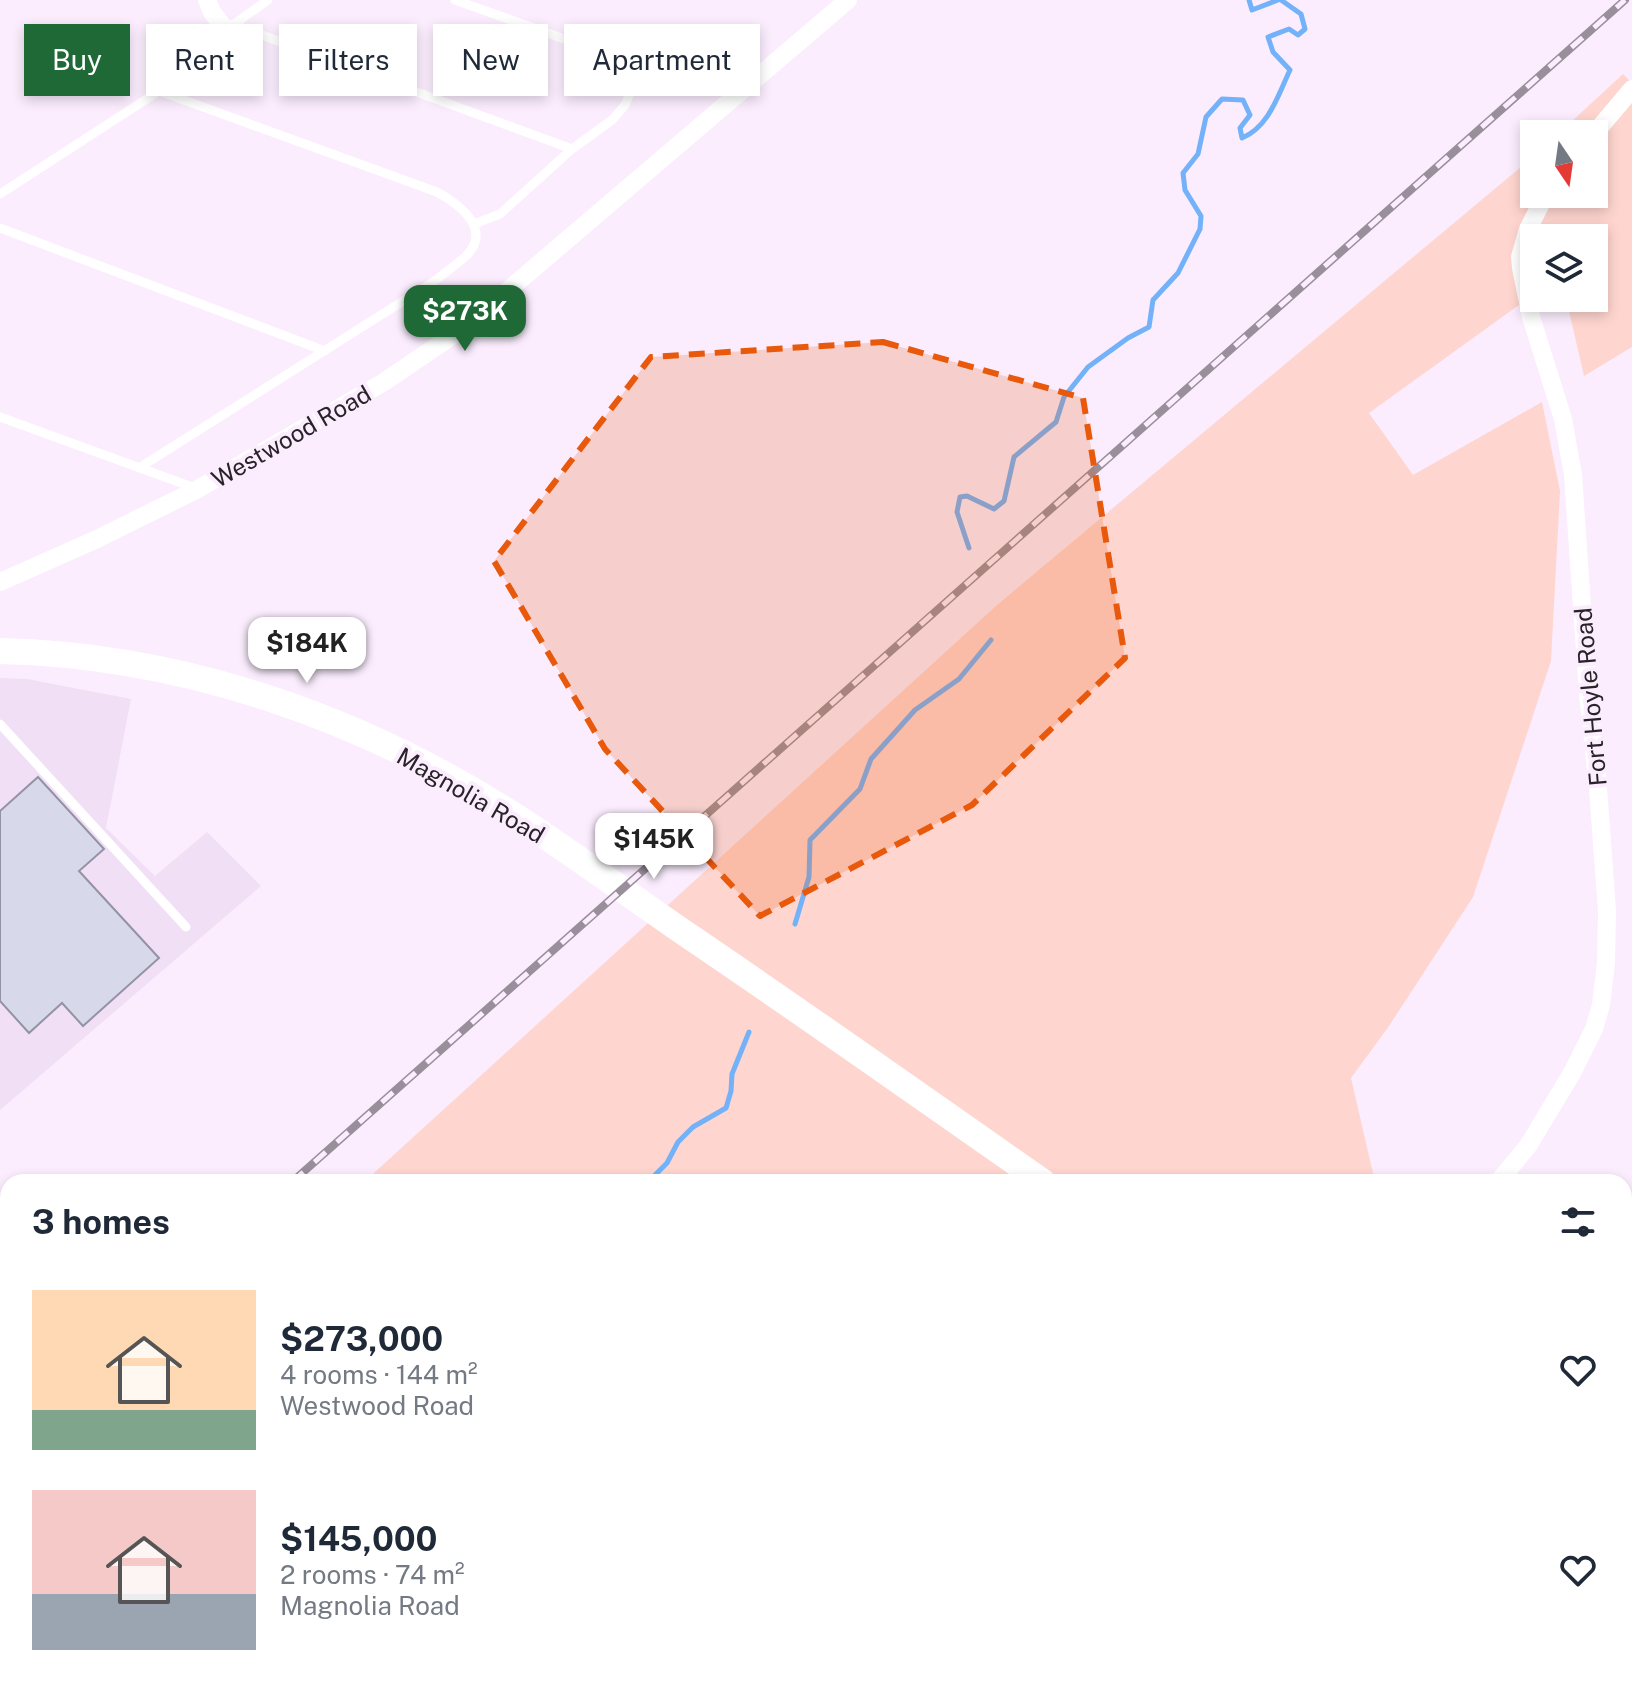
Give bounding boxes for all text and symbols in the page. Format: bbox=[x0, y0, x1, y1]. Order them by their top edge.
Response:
chip: Buy bbox=[24, 24, 130, 96]
chip: Rent bbox=[146, 24, 263, 96]
chip: Filters bbox=[279, 24, 417, 96]
chip: New bbox=[433, 24, 548, 96]
chip: Apartment bbox=[564, 24, 760, 96]
north arrow bbox=[1520, 120, 1608, 208]
map controls bbox=[1520, 120, 1608, 312]
button: layers bbox=[1520, 224, 1608, 312]
pin: $273K bbox=[409, 285, 521, 353]
text: $273K bbox=[422, 295, 508, 326]
street label: Westwood Road bbox=[206, 379, 376, 493]
street label: Fort Hoyle Road bbox=[1568, 607, 1612, 787]
pin: $184K bbox=[251, 617, 363, 685]
text: $184K bbox=[266, 627, 348, 658]
street label: Magnolia Road bbox=[392, 741, 550, 849]
pin: $145K bbox=[598, 813, 710, 881]
text: $145K bbox=[613, 823, 695, 854]
icon: filters bbox=[1556, 1200, 1600, 1244]
text: 3 homes bbox=[32, 1202, 170, 1242]
text: $273,000 bbox=[280, 1319, 443, 1359]
icon: home bbox=[96, 1322, 192, 1418]
icon: heart bbox=[1556, 1348, 1600, 1392]
text: 4 rooms · 144 m² bbox=[280, 1359, 478, 1390]
text: Westwood Road bbox=[280, 1390, 474, 1421]
text: $145,000 bbox=[280, 1519, 437, 1559]
icon: home bbox=[96, 1522, 192, 1618]
icon: heart bbox=[1556, 1548, 1600, 1592]
text: 2 rooms · 74 m² bbox=[280, 1559, 465, 1590]
text: Magnolia Road bbox=[280, 1590, 460, 1621]

